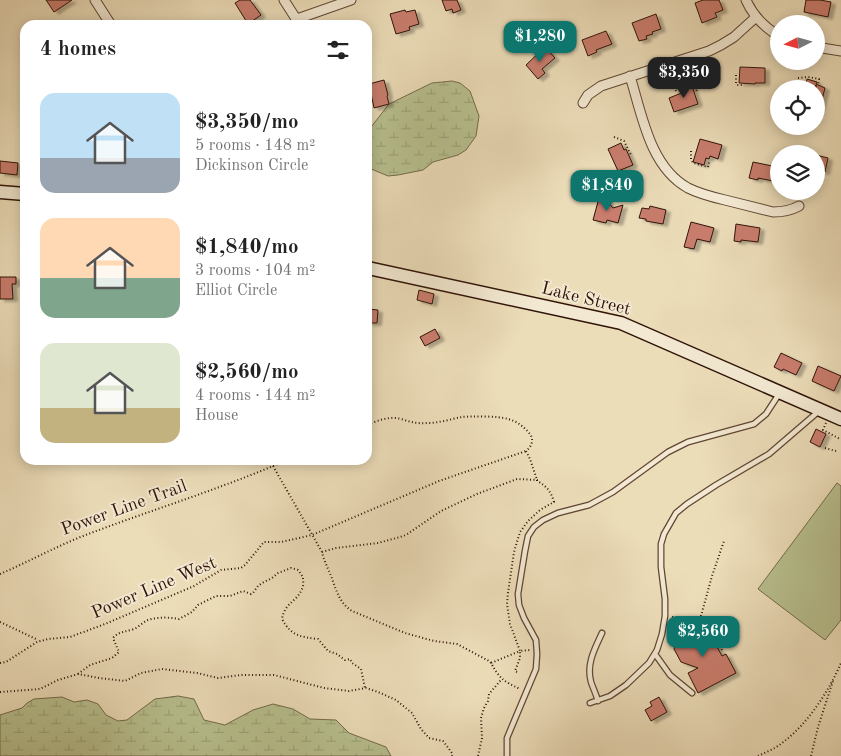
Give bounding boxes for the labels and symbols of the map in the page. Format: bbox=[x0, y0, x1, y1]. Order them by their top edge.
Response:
north arrow bbox=[770, 15, 825, 70]
pin: $1,280 bbox=[499, 20, 581, 63]
pin: $3,350 bbox=[643, 56, 725, 99]
pin: $1,840 bbox=[566, 170, 648, 212]
street label: Lake Street bbox=[540, 279, 632, 319]
street label: Power Line Trail bbox=[59, 477, 189, 539]
street label: Power Line West bbox=[89, 554, 219, 622]
pin: $2,560 bbox=[662, 616, 744, 658]

